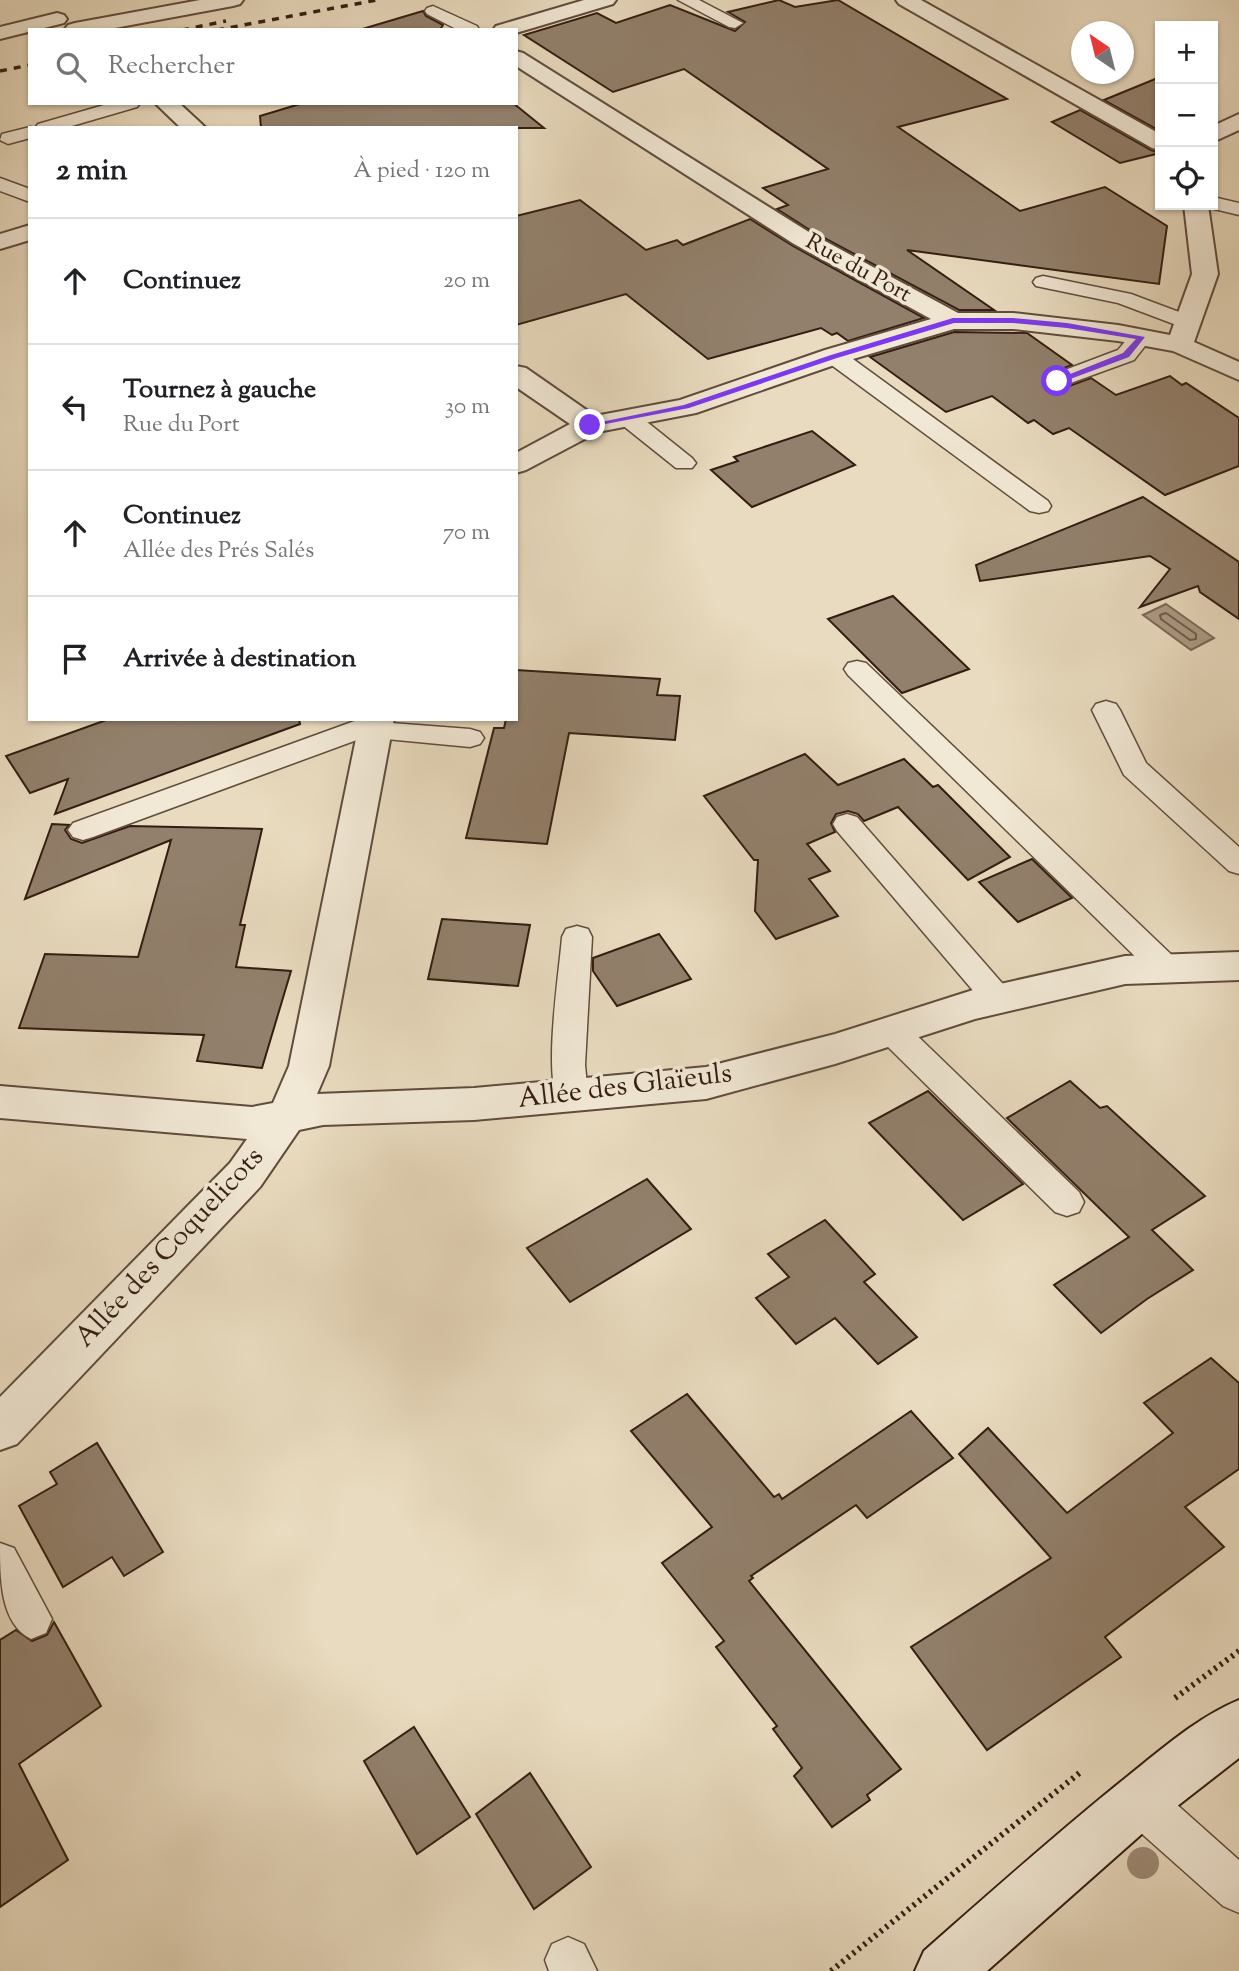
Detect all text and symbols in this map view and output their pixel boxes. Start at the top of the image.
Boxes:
north arrow [1071,21,1134,84]
map controls [1155,21,1218,210]
button: + [1155,21,1218,84]
search box [28,28,518,105]
icon: search [52,48,90,86]
text: Rechercher [108,48,235,85]
button: − [1155,84,1218,147]
button: locate [1155,147,1218,210]
text: 2 min [56,150,128,193]
text: À pied · 120 m [353,155,490,188]
street label: Rue du Port [799,226,917,312]
icon: ahead [56,262,94,300]
text: Continuez [123,263,241,300]
text: 20 m [443,265,490,298]
route start [1041,365,1072,396]
text: Tournez à gauche [123,372,316,409]
icon: left [56,388,94,426]
text: 30 m [445,391,490,424]
text: Rue du Port [123,409,240,442]
route end [574,409,605,440]
text: Continuez [123,498,241,535]
icon: ahead [56,514,94,552]
text: 70 m [443,517,490,550]
text: Allée des Prés Salés [123,535,314,568]
icon: arrive [56,640,94,678]
text: Arrivée à destination [123,641,356,678]
street label: Allée des Glaïeuls [516,1054,734,1120]
street label: Allée des Coquelicots [66,1139,274,1357]

